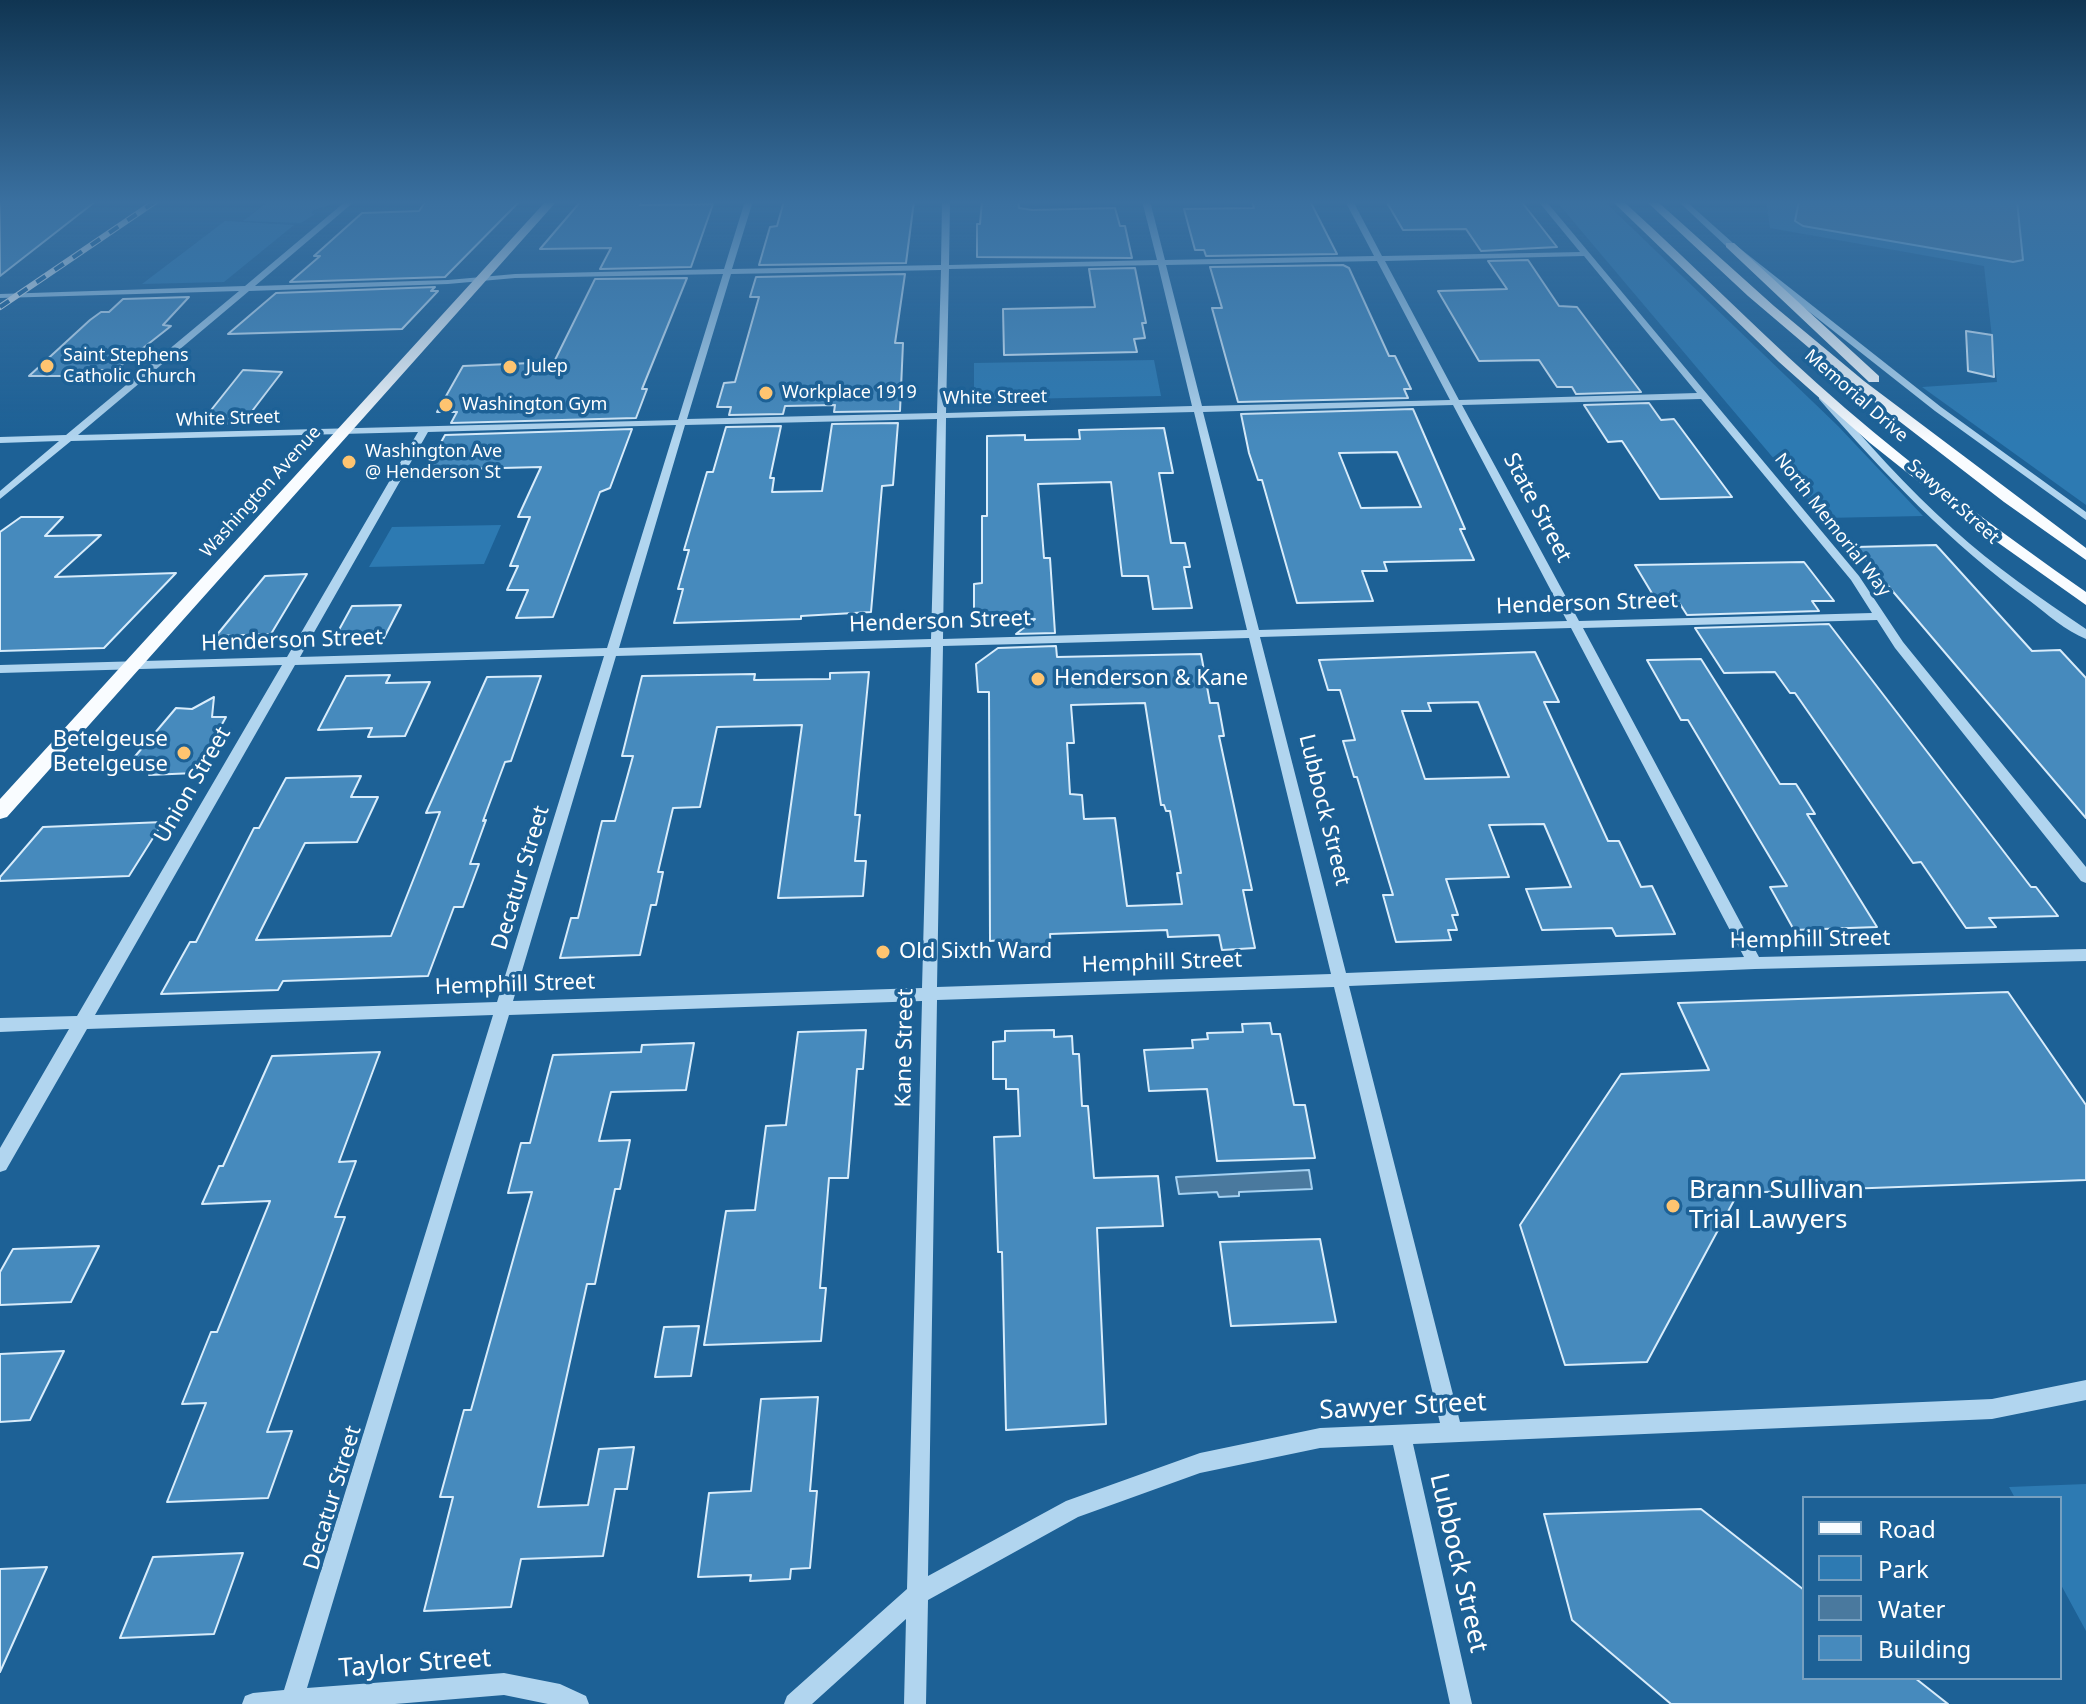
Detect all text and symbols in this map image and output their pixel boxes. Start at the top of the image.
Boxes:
place label: Saint Stephens Catholic Church [63,345,196,388]
street label: Memorial Drive [1800,345,1912,447]
place label: Julep [526,356,568,378]
marker: Saint Stephens Catholic Church [38,357,56,375]
marker: Julep [501,358,519,376]
place label: Workplace 1919 [782,382,917,404]
marker: Workplace 1919 [757,384,775,402]
street label: White Street [943,386,1047,410]
place label: Washington Gym [462,394,607,416]
marker: Washington Gym [437,396,455,414]
street label: White Street [176,406,280,432]
street label: Washington Avenue [196,422,326,562]
place label: Washington Ave @ Henderson St [365,441,502,484]
street label: State Street [1497,449,1577,567]
street label: North Memorial Way [1769,449,1895,601]
marker: Washington Ave @ Henderson St [340,453,358,471]
street label: Sawyer Street [1903,455,2003,549]
street label: Henderson Street [1496,588,1678,620]
street label: Henderson Street [849,606,1031,638]
street label: Henderson Street [201,625,383,657]
place label: Henderson & Kane [1054,666,1248,692]
marker: Henderson & Kane [1029,670,1047,688]
street label: Union Street [149,722,237,848]
place label: Betelgeuse Betelgeuse [53,727,168,778]
street label: Lubbock Street [1292,732,1356,888]
marker: Betelgeuse Betelgeuse [175,744,193,762]
street label: Decatur Street [487,803,555,953]
street label: Hemphill Street [1729,925,1891,955]
place label: Old Sixth Ward [899,939,1052,965]
marker: Old Sixth Ward [874,943,892,961]
street label: Hemphill Street [1081,947,1243,979]
street label: Hemphill Street [434,969,596,1001]
street label: Kane Street [891,988,919,1108]
place label: Brann Sullivan Trial Lawyers [1689,1175,1864,1236]
marker: Brann Sullivan Trial Lawyers [1664,1197,1682,1215]
street label: Sawyer Street [1319,1387,1487,1427]
street label: Decatur Street [299,1423,367,1573]
street label: Lubbock Street [1422,1470,1494,1656]
legend [1802,1496,2062,1680]
text: Road [1878,1512,1936,1545]
text: Park [1878,1552,1929,1585]
text: Water [1878,1592,1945,1625]
text: Building [1878,1632,1971,1665]
street label: Taylor Street [338,1643,492,1685]

